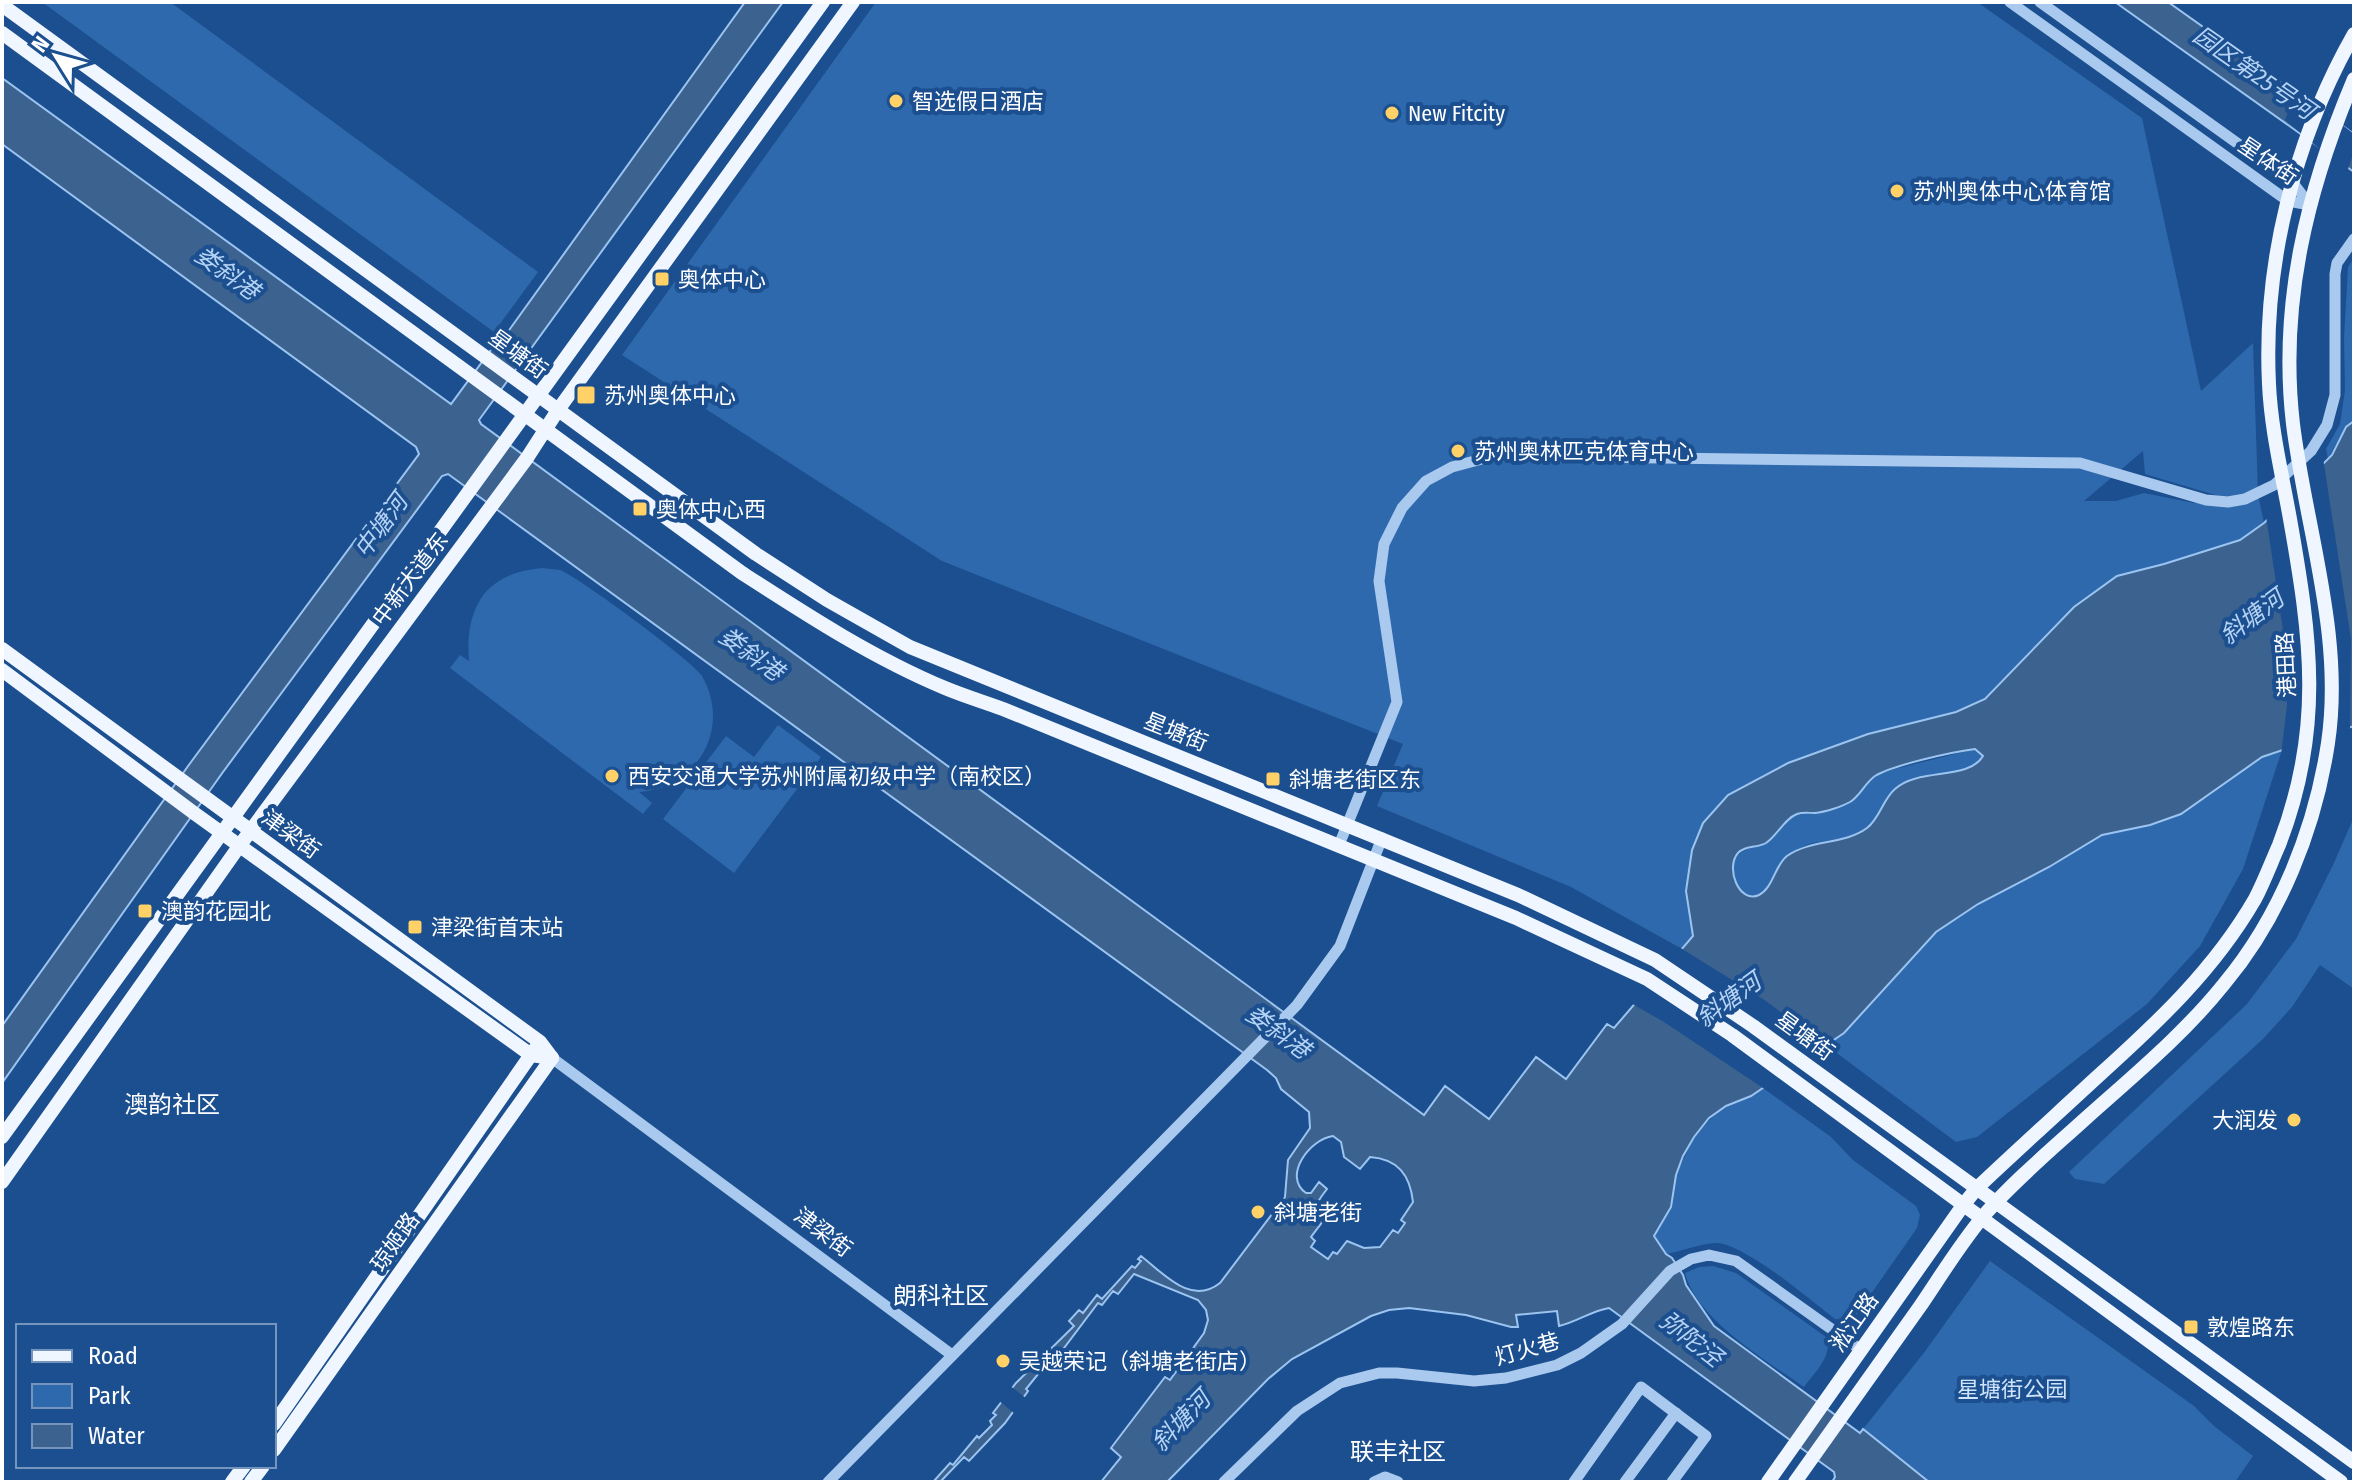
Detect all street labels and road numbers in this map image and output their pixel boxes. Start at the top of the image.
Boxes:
street label: 星体街 [2233,131,2303,191]
street label: 星塘街 [483,324,553,384]
street label: 中新大道东 [366,527,454,631]
street label: 港田路 [2271,631,2301,699]
street label: 星塘街 [1140,707,1212,757]
street label: 津梁街 [256,804,326,864]
street label: 星塘街 [1770,1006,1840,1066]
street label: 津梁街 [789,1201,857,1263]
street label: 琼姬路 [365,1207,425,1277]
street label: 淞江路 [1824,1287,1884,1357]
street label: 灯火巷 [1492,1327,1562,1371]

